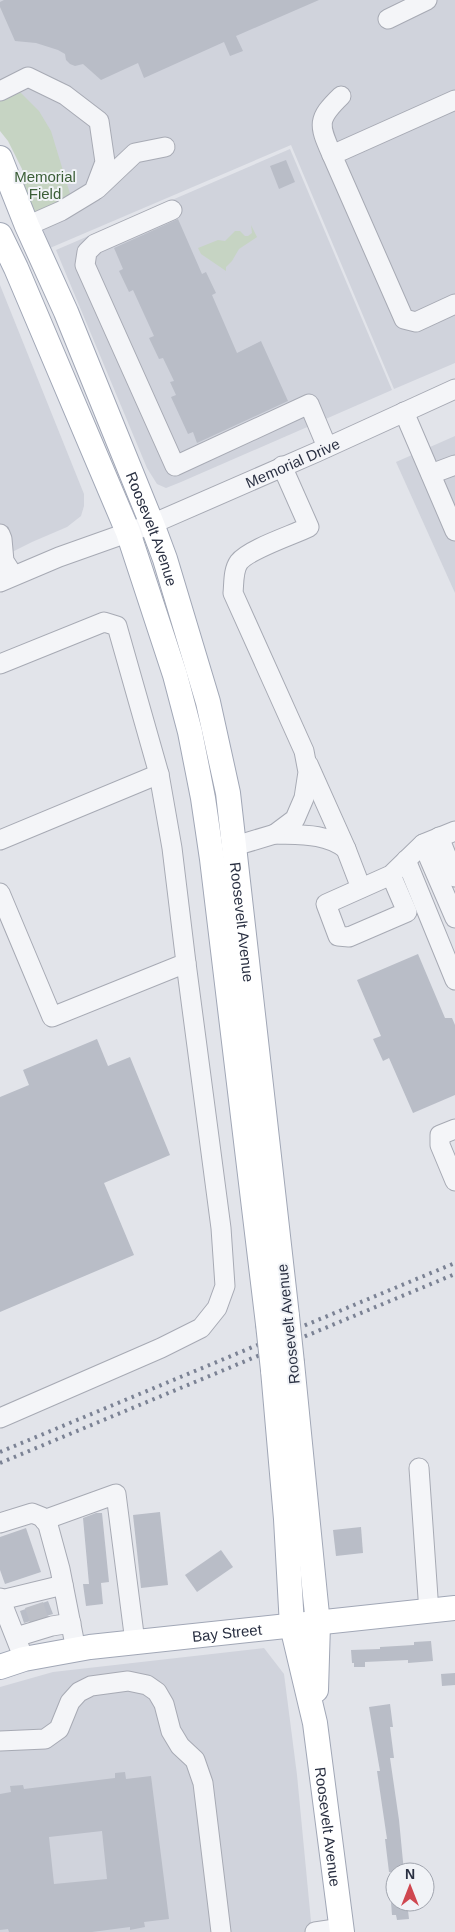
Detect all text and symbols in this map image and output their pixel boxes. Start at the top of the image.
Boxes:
park label: Memorial Field [14,168,76,202]
street label: Memorial Drive [243,434,342,491]
street label: Roosevelt Avenue [123,469,181,588]
street label: Roosevelt Avenue [227,861,258,983]
street label: Roosevelt Avenue [273,1263,303,1385]
street label: Bay Street [191,1620,263,1645]
street label: Roosevelt Avenue [312,1766,345,1888]
north arrow [385,1862,435,1912]
text: N [405,1866,415,1882]

